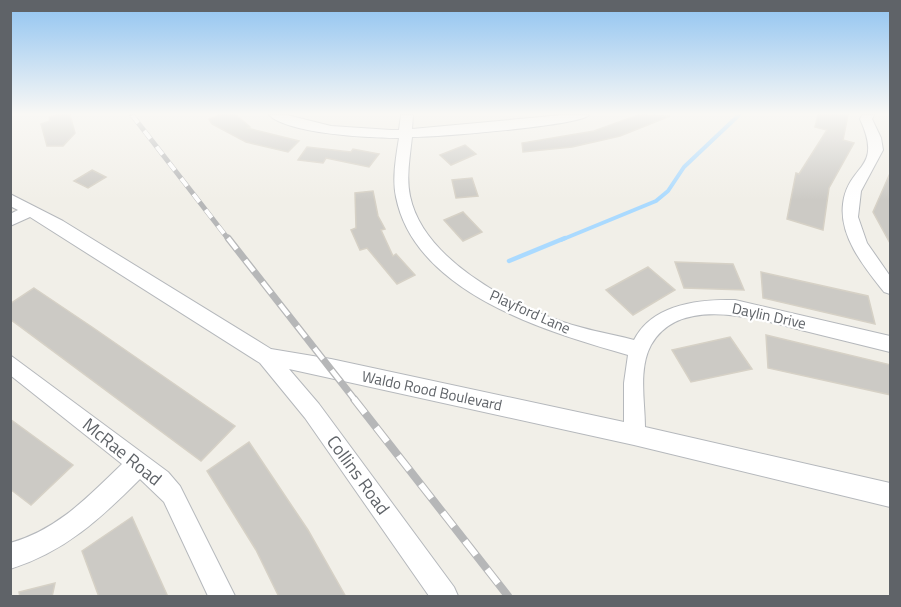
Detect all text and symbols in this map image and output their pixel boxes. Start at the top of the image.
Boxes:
street label: Playford Lane [486,283,574,340]
street label: Daylin Drive [730,296,808,335]
street label: Waldo Rood Boulevard [360,364,504,417]
street label: McRae Road [77,411,168,492]
street label: Collins Road [320,429,396,520]

